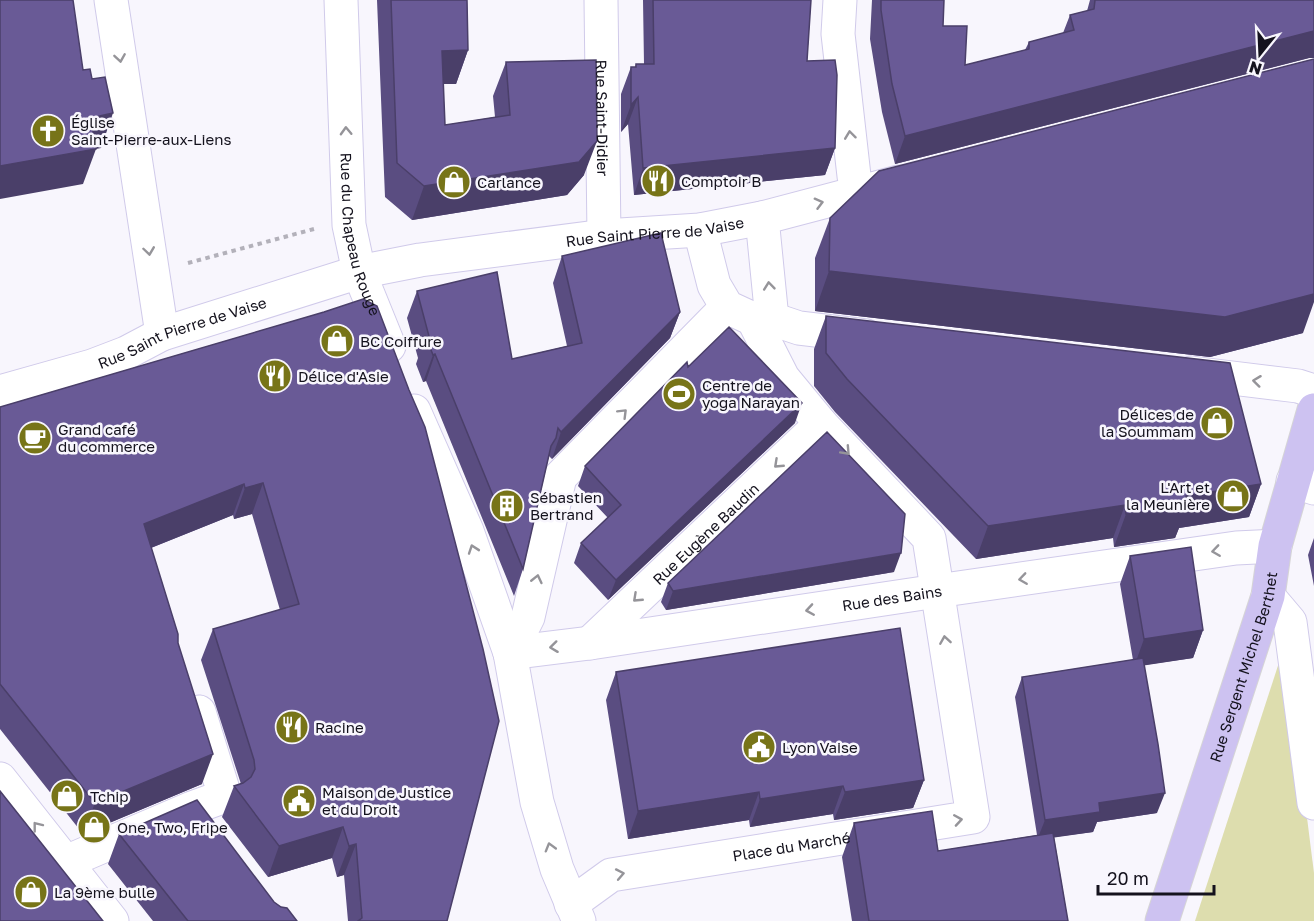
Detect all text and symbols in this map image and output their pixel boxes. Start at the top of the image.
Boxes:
north arrow [1230,24,1290,84]
one-way arrow [113,53,125,62]
text: N [1246,57,1264,80]
street label: Rue Saint-Didier [593,60,612,176]
church icon: Église Saint-Pierre-aux-Liens [30,113,66,149]
place label: Église Saint-Pierre-aux-Liens [71,113,231,148]
one-way arrow [339,127,352,136]
one-way arrow [844,130,856,139]
street label: Rue du Chapeau Rouge [337,152,385,318]
restaurant icon: Comptoir B [640,163,676,199]
shop icon: Carlance [436,164,472,200]
place label: Comptoir B [681,172,761,190]
place label: Carlance [477,173,541,191]
one-way arrow [814,198,824,211]
street label: Rue Saint Pierre de Vaise [565,213,746,250]
one-way arrow [142,246,155,255]
one-way arrow [763,281,776,290]
street label: Rue Saint Pierre de Vaise [95,293,269,372]
shop icon: BC Coiffure [319,323,355,359]
place label: BC Coiffure [360,332,442,350]
restaurant icon: Délice d'Asie [257,358,293,394]
place label: Délice d'Asie [298,367,389,385]
one-way arrow [1252,375,1261,388]
sports icon: Centre de yoga Narayan [661,376,697,412]
place label: Centre de yoga Narayan [702,376,800,411]
place label: Délices de la Soummam [1101,405,1194,440]
shop icon: Délices de la Soummam [1199,405,1235,441]
one-way arrow [616,409,627,420]
cafe icon: Grand café du commerce [17,420,53,456]
place label: Grand café du commerce [58,420,155,455]
one-way arrow [839,444,850,455]
one-way arrow [775,457,785,468]
place label: L'Art et la Meunière [1126,478,1210,513]
shop icon: L'Art et la Meunière [1215,478,1251,514]
street label: Rue Eugène Baudin [649,479,762,588]
building icon: Sébastien Bertrand [489,488,525,524]
place label: Sébastien Bertrand [530,488,602,523]
one-way arrow [467,544,480,555]
one-way arrow [1212,545,1221,557]
street label: Rue Sergent Michel Berthet [1205,570,1280,764]
one-way arrow [1019,572,1028,584]
one-way arrow [530,574,543,584]
street label: Rue des Bains [841,581,943,614]
one-way arrow [633,591,644,602]
one-way arrow [805,603,815,616]
one-way arrow [939,635,951,644]
one-way arrow [550,641,559,653]
restaurant icon: Racine [274,709,310,745]
place label: Racine [315,718,364,736]
public building icon: Lyon Vaise [741,729,777,765]
place label: Lyon Vaise [782,738,858,756]
shop icon: Tchip [49,778,85,814]
public building icon: Maison de Justice et du Droit [281,783,317,819]
place label: Maison de Justice et du Droit [322,783,452,818]
place label: Tchip [90,787,129,805]
shop icon: One, Two, Fripe [76,809,112,845]
one-way arrow [953,814,963,827]
place label: One, Two, Fripe [117,818,228,836]
one-way arrow [33,821,44,832]
street label: Place du Marché [731,828,852,864]
one-way arrow [545,842,557,853]
scale bar [1098,858,1214,896]
text: 20 m [1107,867,1149,889]
one-way arrow [615,868,625,881]
shop icon: La 9ème bulle [13,874,49,910]
place label: La 9ème bulle [54,883,155,901]

